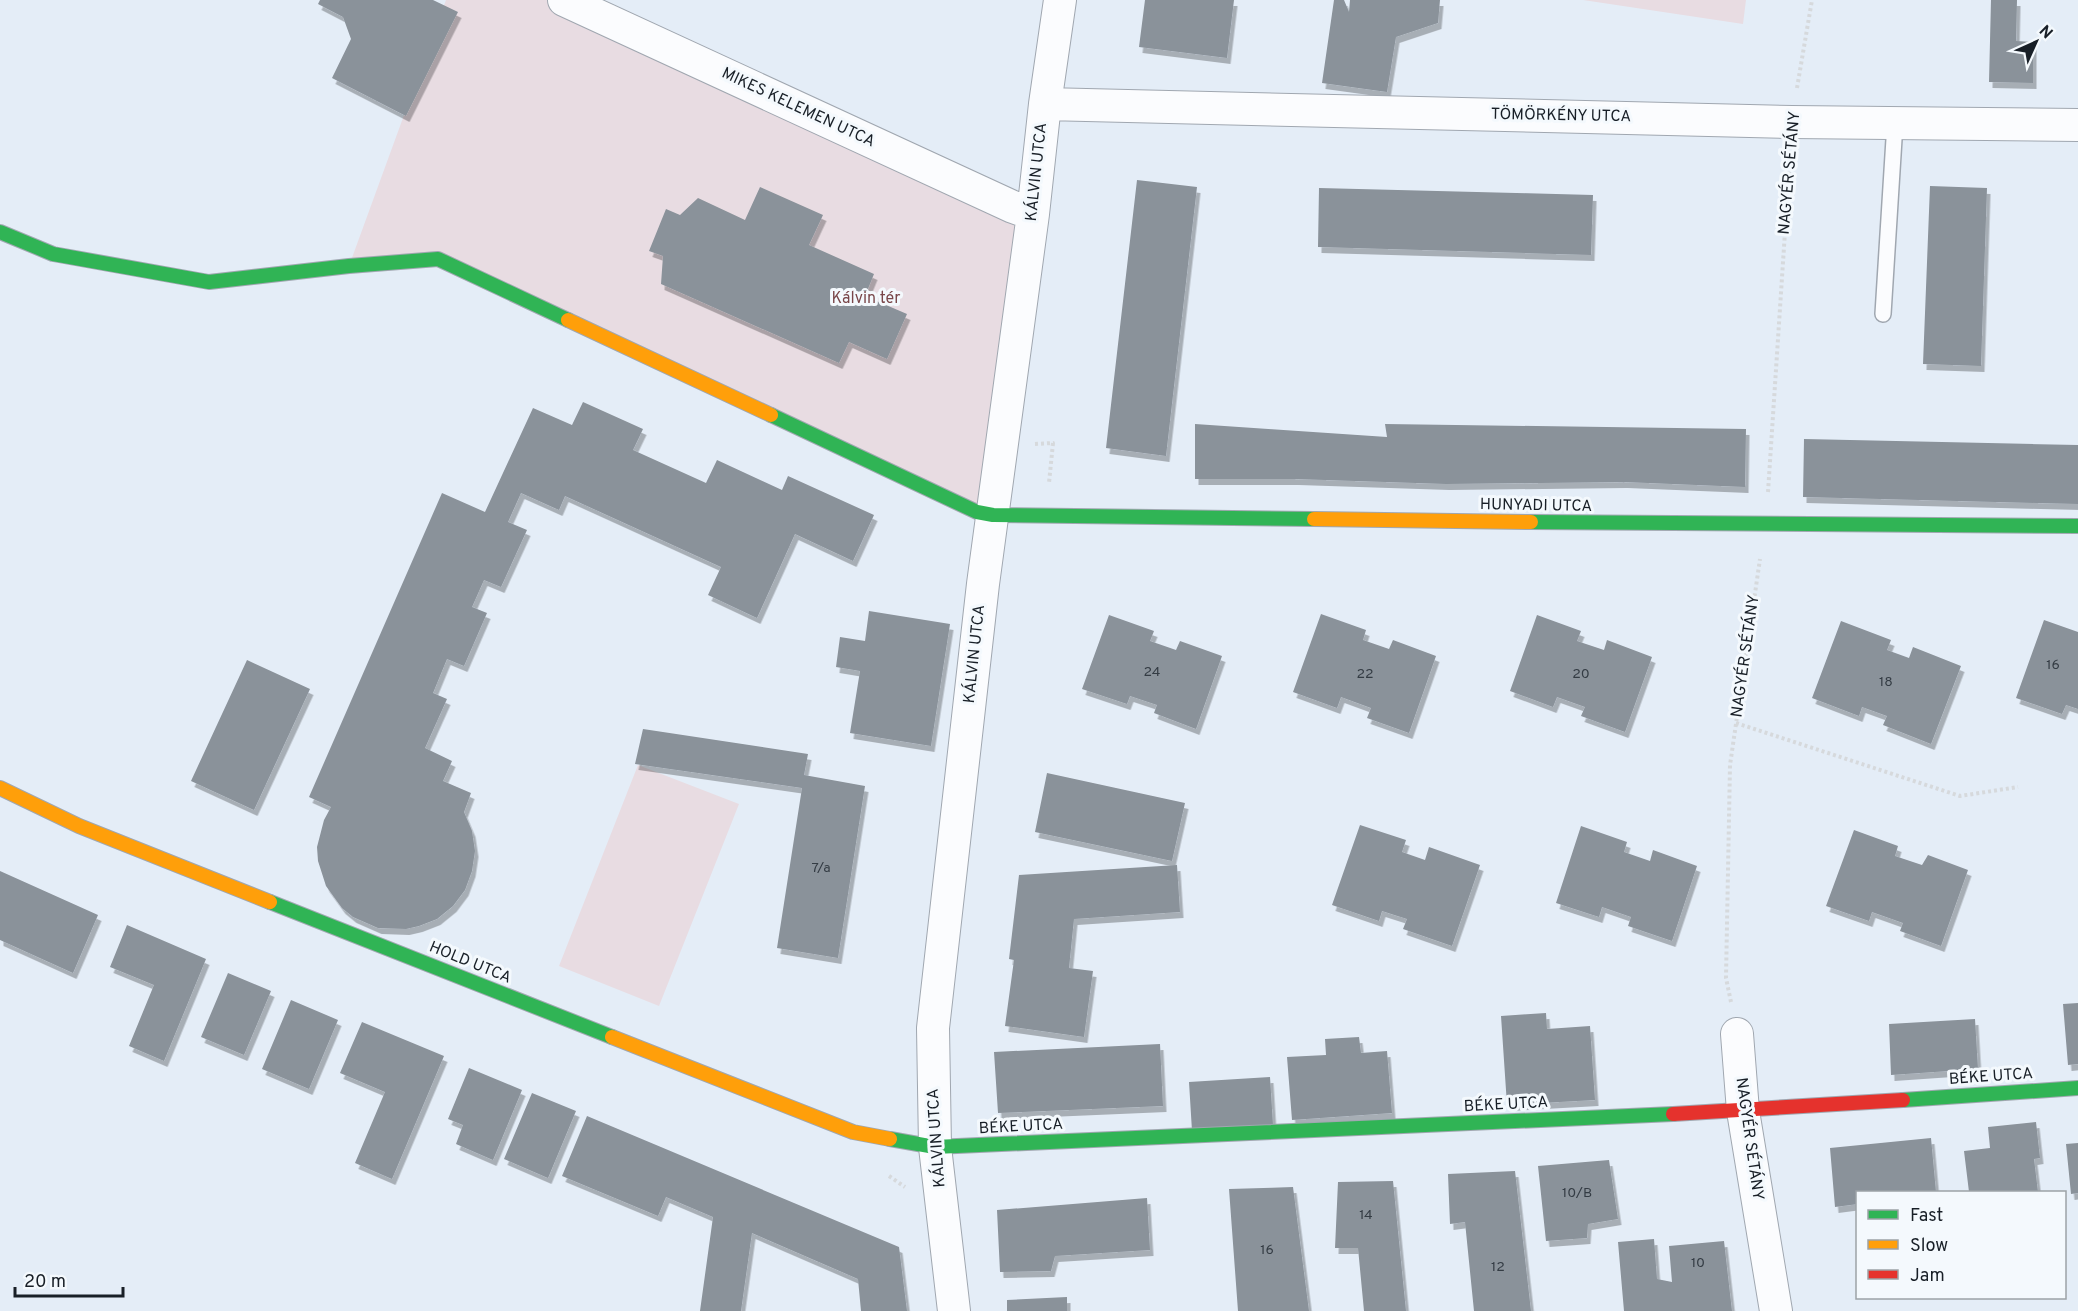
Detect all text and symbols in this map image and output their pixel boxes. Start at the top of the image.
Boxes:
north arrow [2006,12,2066,72]
text: N [2034,22,2056,44]
street label: MIKES KELEMEN UTCA [718,64,878,152]
street label: TÖMÖRKÉNY UTCA [1491,103,1632,127]
street label: NAGYÉR SÉTÁNY [1773,110,1805,236]
street label: KÁLVIN UTCA [1020,121,1052,222]
park label: Kálvin tér [832,289,900,309]
street label: HUNYADI UTCA [1480,495,1592,517]
street label: NAGYÉR SÉTÁNY [1725,593,1765,719]
street label: KÁLVIN UTCA [958,603,990,704]
house number: 16 [2046,657,2060,674]
house number: 24 [1143,664,1161,681]
house number: 22 [1356,666,1374,683]
house number: 20 [1572,666,1590,683]
house number: 18 [1879,674,1893,691]
house number: 7/a [811,860,831,877]
street label: HOLD UTCA [426,937,514,989]
street label: BÉKE UTCA [1948,1062,2034,1090]
street label: NAGYÉR SÉTÁNY [1730,1076,1770,1202]
street label: KÁLVIN UTCA [922,1088,950,1188]
street label: BÉKE UTCA [1463,1091,1549,1117]
street label: BÉKE UTCA [978,1113,1064,1139]
house number: 10/B [1562,1185,1592,1202]
legend [1856,1191,2066,1299]
text: Fast [1910,1205,1943,1228]
house number: 14 [1359,1207,1373,1224]
text: Slow [1910,1235,1948,1258]
house number: 16 [1260,1242,1274,1259]
house number: 10 [1691,1255,1705,1272]
house number: 12 [1491,1259,1505,1276]
scale bar [15,1260,123,1298]
text: Jam [1910,1265,1945,1288]
text: 20 m [24,1271,66,1294]

